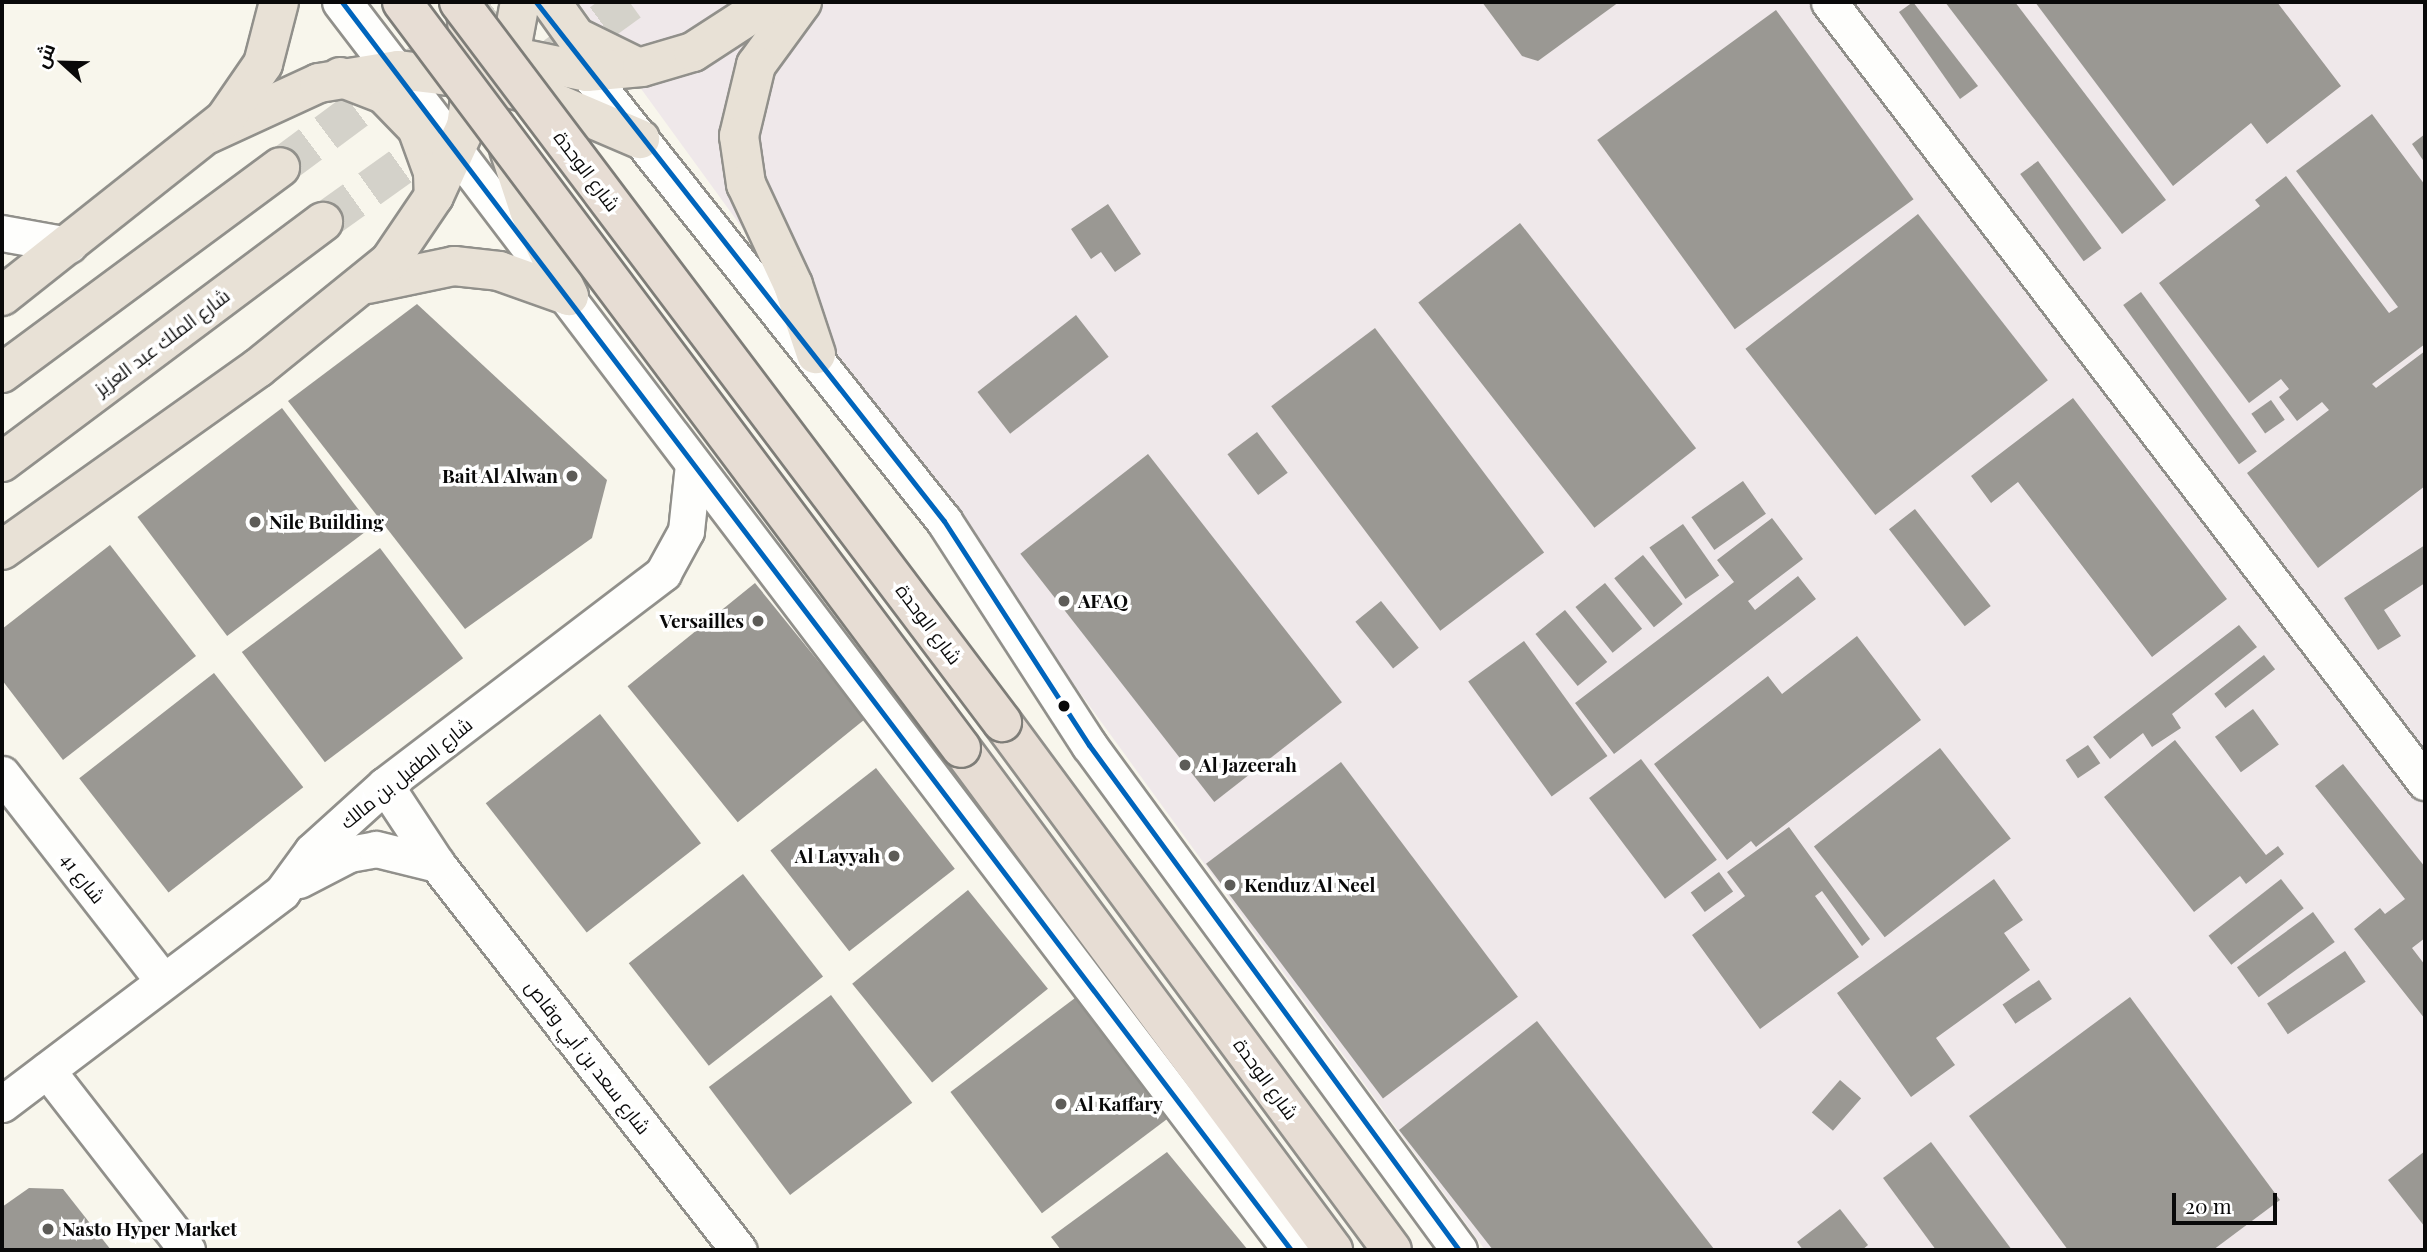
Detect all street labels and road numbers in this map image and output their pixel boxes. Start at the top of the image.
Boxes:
street label: شارع الوحدة [549,126,625,216]
street label: شارع الملك عبد العزيز [90,284,234,400]
street label: شارع الوحدة [891,579,967,669]
street label: شارع الطفيل بن مالك [335,713,477,833]
street label: شارع 41 [56,848,110,908]
street label: شارع سعد بن أبي وقاص [521,975,655,1139]
street label: شارع الوحدة [1229,1034,1303,1124]

